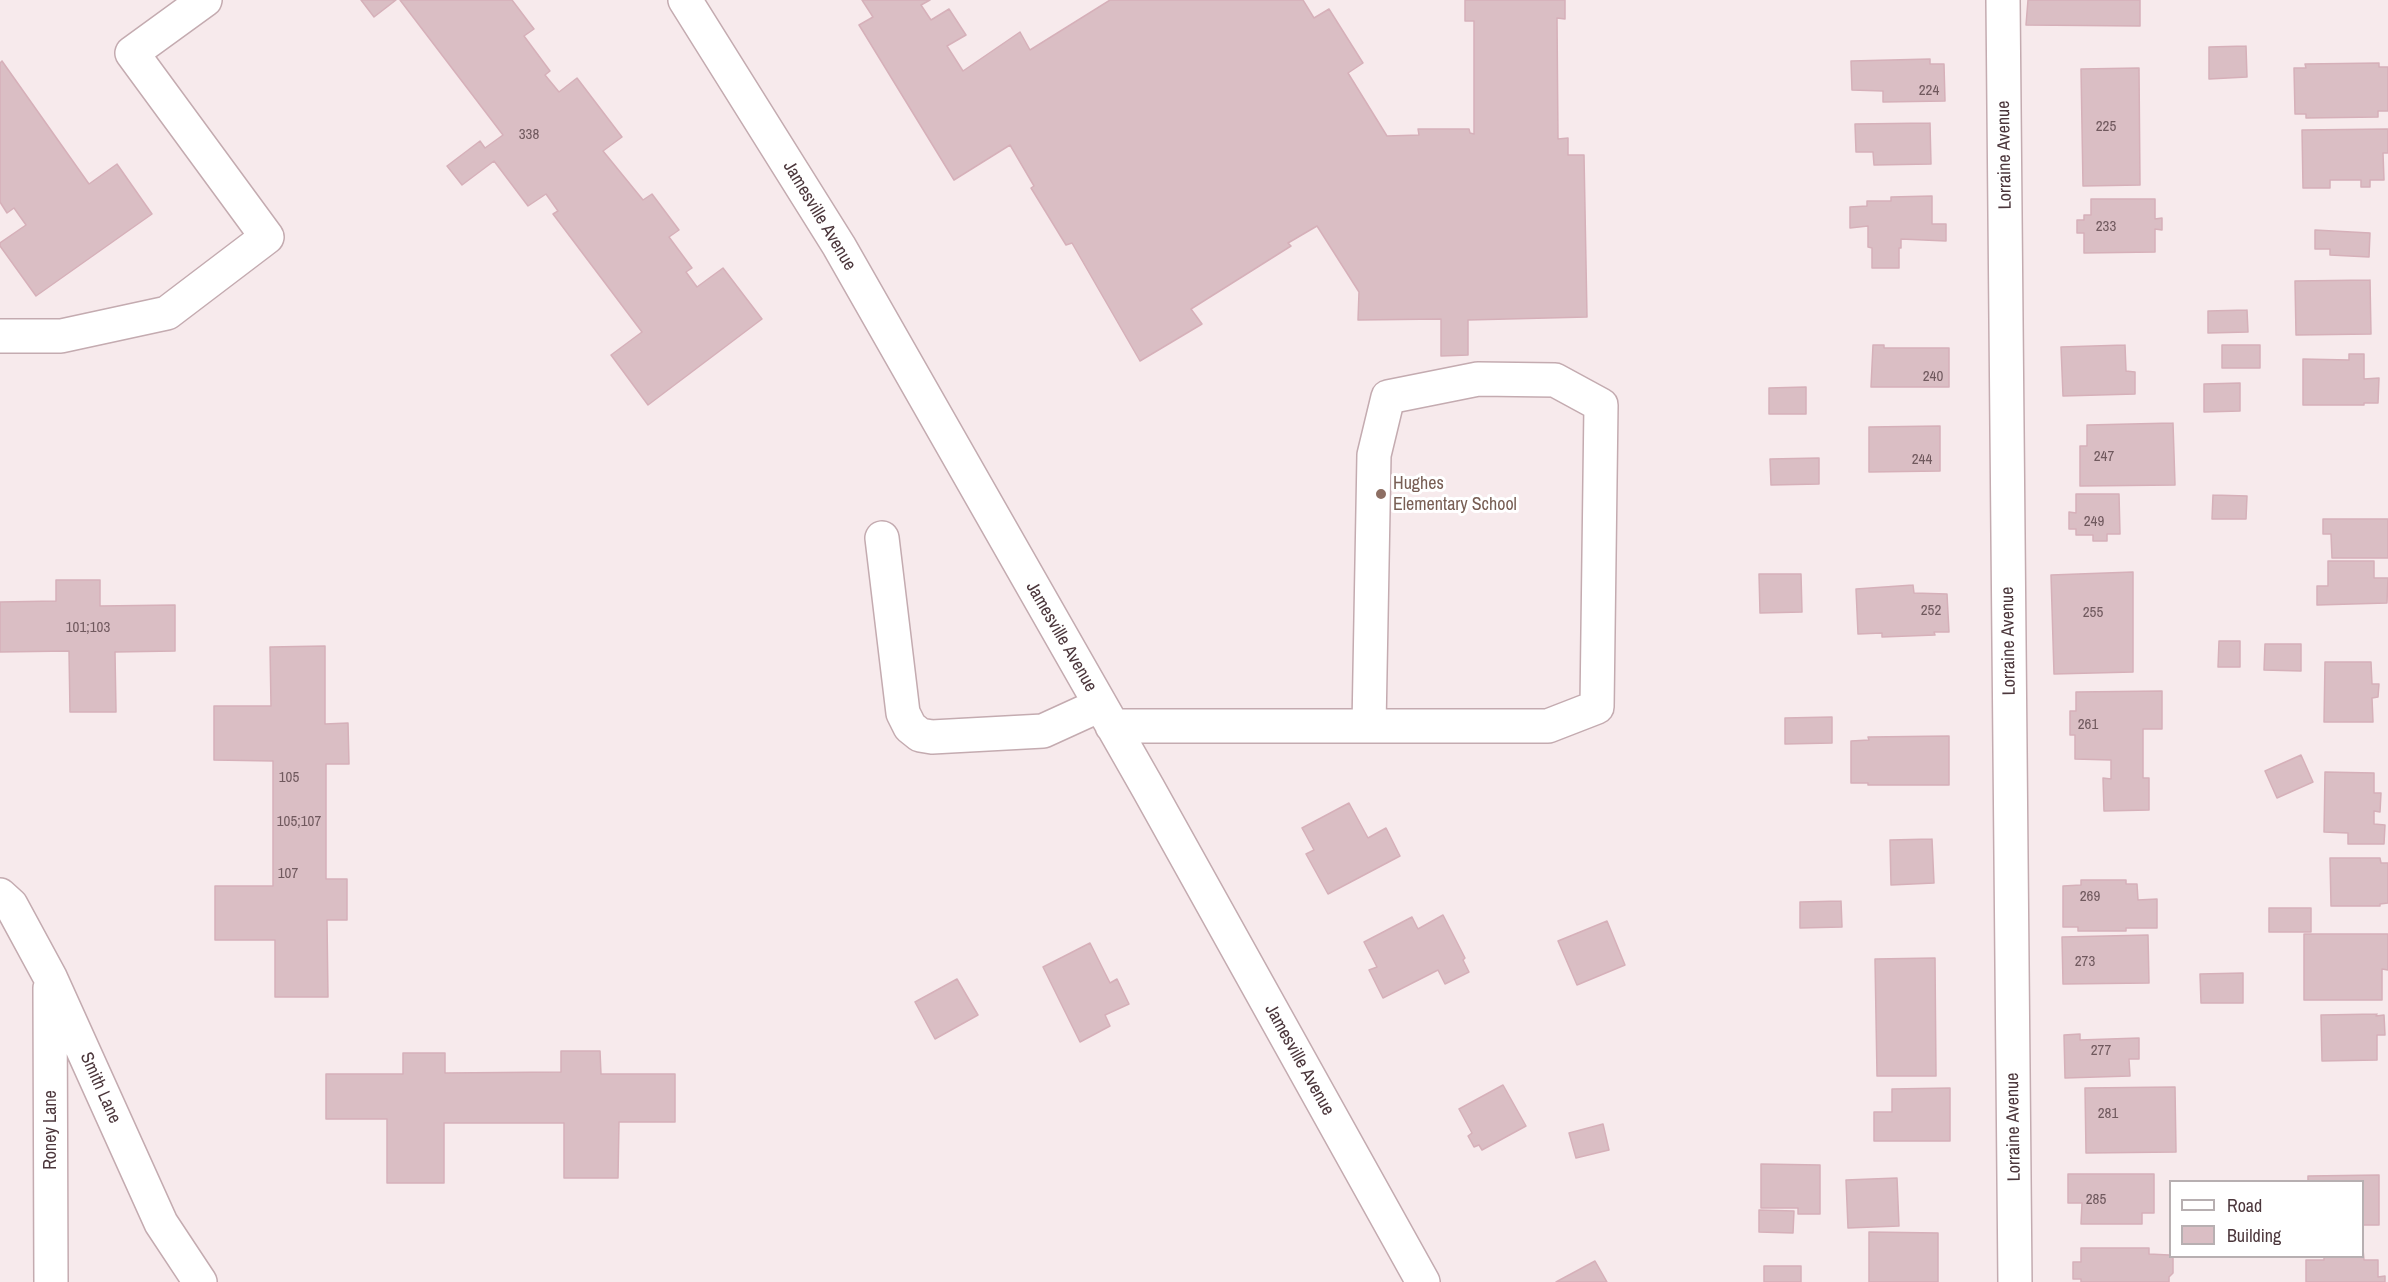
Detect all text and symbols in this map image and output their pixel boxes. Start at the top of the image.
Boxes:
house number: 224 [1919,82,1939,100]
street label: Lorraine Avenue [1993,100,2017,210]
house number: 225 [2096,118,2116,136]
house number: 338 [519,126,539,144]
street label: Jamesville Avenue [778,157,860,275]
house number: 233 [2096,218,2116,236]
house number: 240 [1923,368,1943,386]
house number: 247 [2094,448,2114,466]
house number: 244 [1912,451,1932,469]
place label: Hughes Elementary School [1393,473,1517,516]
marker: Hughes Elementary School [1374,487,1388,501]
house number: 249 [2084,513,2104,531]
street label: Jamesville Avenue [1021,578,1101,696]
street label: Lorraine Avenue [1997,586,2021,696]
house number: 252 [1921,602,1941,620]
house number: 255 [2083,604,2103,622]
house number: 101;103 [66,619,110,637]
house number: 261 [2078,716,2098,734]
house number: 105 [279,769,299,787]
house number: 105;107 [277,813,321,831]
house number: 107 [278,865,298,883]
house number: 269 [2080,888,2100,906]
house number: 273 [2075,953,2095,971]
street label: Jamesville Avenue [1260,1001,1338,1119]
house number: 277 [2091,1042,2111,1060]
street label: Smith Lane [75,1049,125,1127]
street label: Lorraine Avenue [2002,1072,2026,1182]
street label: Roney Lane [40,1090,62,1170]
house number: 281 [2098,1105,2118,1123]
legend [2169,1180,2364,1258]
house number: 285 [2086,1191,2106,1209]
text: Road [2227,1193,2262,1218]
text: Building [2227,1223,2281,1248]

